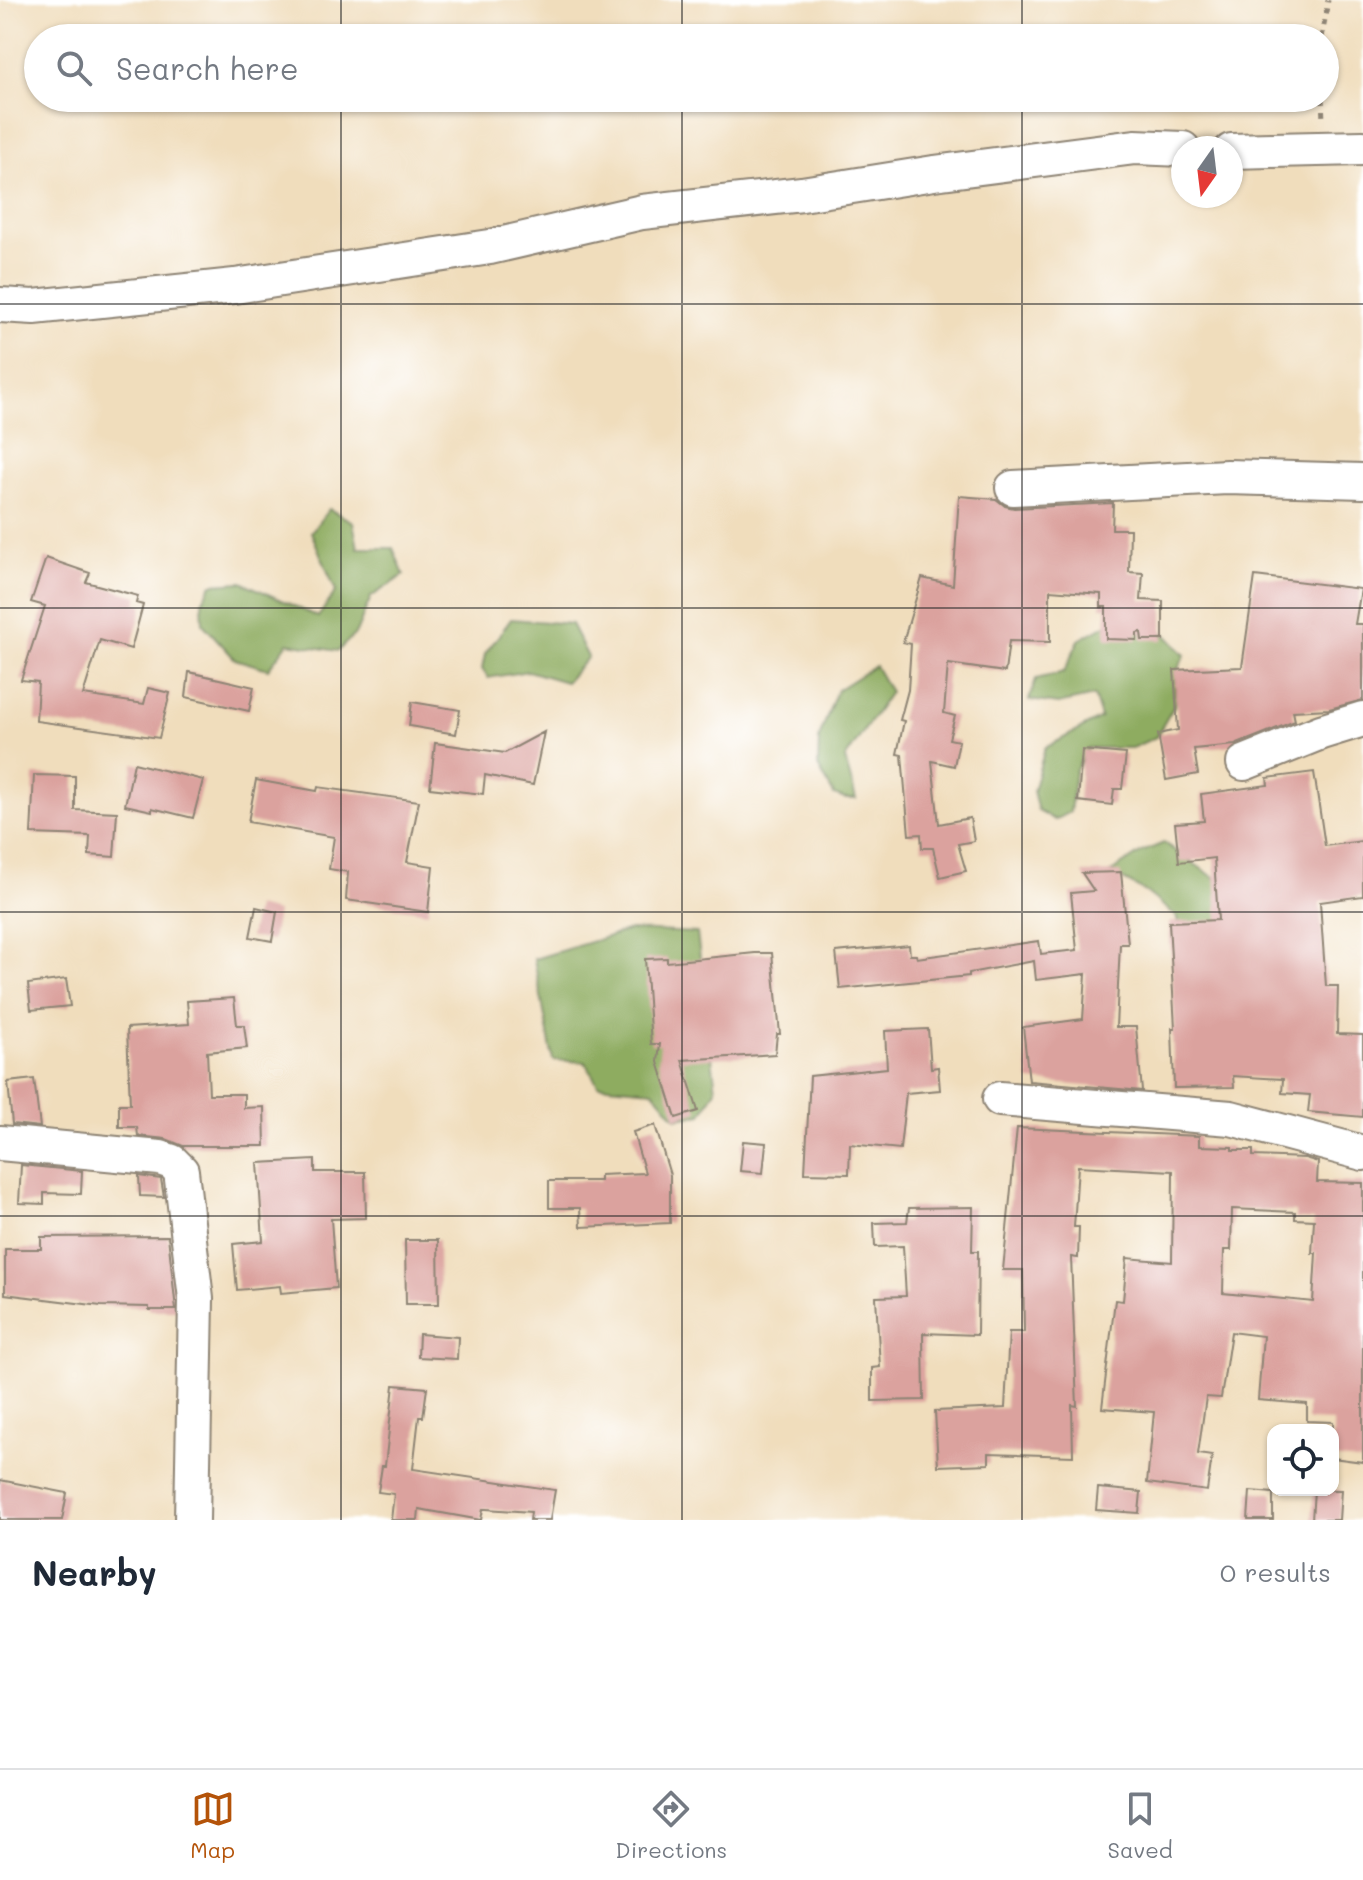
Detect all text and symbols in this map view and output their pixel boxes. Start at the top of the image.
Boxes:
search box [24,24,1339,112]
icon: search [52,46,96,90]
text: Search here [116,48,299,88]
north arrow [1171,136,1243,208]
map controls [1267,1424,1339,1496]
button: locate [1267,1424,1339,1496]
text: Nearby [32,1550,157,1595]
text: 0 results [1220,1555,1331,1589]
tab: Map [190,1787,235,1864]
tab: Directions [615,1787,727,1864]
tab: Saved [1108,1787,1173,1864]

